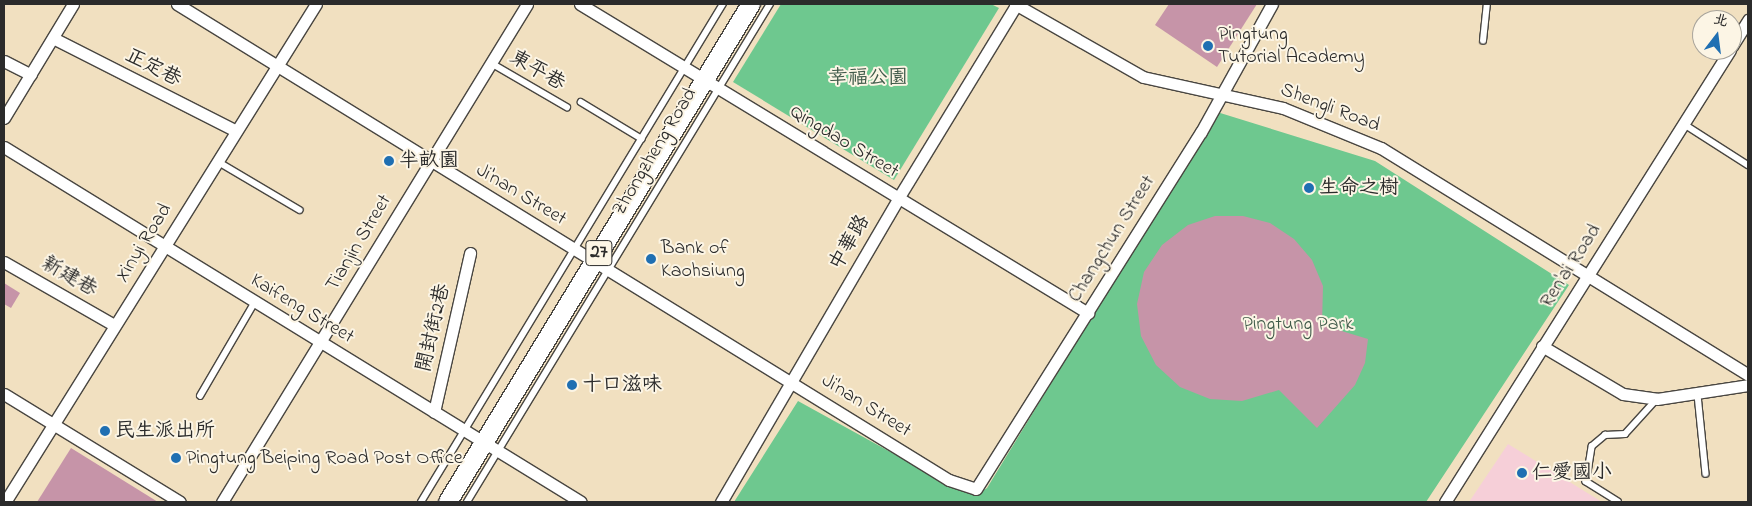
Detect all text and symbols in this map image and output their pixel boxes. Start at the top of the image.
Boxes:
text: 北 [1711,9,1730,33]
north arrow [1692,10,1742,60]
place label: Pingtung Tutorial Academy [1218,22,1365,69]
marker: Pingtung Tutorial Academy [1202,40,1214,52]
street label: 正定巷 [121,44,185,92]
street label: 東平巷 [505,46,569,96]
park label: 幸福公園 [828,66,908,90]
street label: Shengli Road [1277,78,1383,138]
street label: Zhongzheng Road [608,84,702,220]
street label: Qingdao Street [785,100,903,184]
place label: 半畝園 [399,149,459,173]
marker: 半畝園 [383,155,395,167]
street label: Ji'nan Street [471,159,571,231]
street label: Changchun Street [1063,171,1161,307]
place label: 生命之樹 [1319,176,1399,200]
marker: 生命之樹 [1303,182,1315,194]
street label: Tianjin Street [321,190,397,296]
street label: Xinyi Road [110,199,178,287]
street label: 中華路 [825,211,875,275]
street label: Ren'ai Road [1535,220,1607,312]
place label: Bank of Kaohsiung [661,236,745,283]
road number: 27 [585,237,613,270]
street label: 新建巷 [37,252,101,302]
marker: Bank of Kaohsiung [645,253,657,265]
street label: Kaifeng Street [246,269,358,349]
street label: 開封街2巷 [412,281,456,375]
park label: Pingtung Park [1243,312,1353,336]
street label: Ji'nan Street [817,369,915,443]
place label: 十口滋味 [582,373,662,397]
marker: 十口滋味 [566,379,578,391]
place label: 民生派出所 [115,419,215,443]
marker: 民生派出所 [99,425,111,437]
place label: Pingtung Beiping Road Post Office [186,446,463,470]
marker: Pingtung Beiping Road Post Office [170,452,182,464]
place label: 仁愛國小 [1532,461,1612,485]
marker: 仁愛國小 [1516,467,1528,479]

